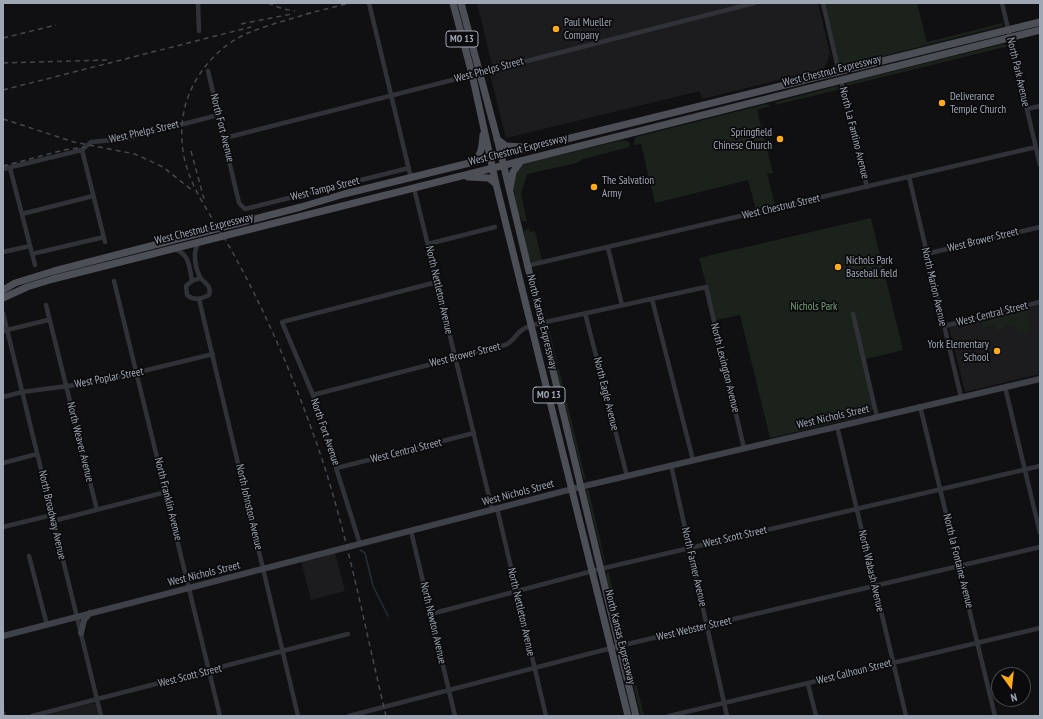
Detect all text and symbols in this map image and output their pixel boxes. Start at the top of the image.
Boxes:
place label: Paul Mueller Company [564,16,612,42]
marker: Paul Mueller Company [551,24,561,34]
road number: MO 13 [446,31,478,47]
street label: North Park Avenue [1004,36,1032,108]
street label: West Chestnut Expressway [782,52,882,90]
street label: West Phelps Street [453,54,525,86]
street label: North La Fantino Avenue [836,86,872,180]
place label: Deliverance Temple Church [950,90,1006,116]
street label: North Fort Avenue [207,92,237,164]
marker: Deliverance Temple Church [937,98,947,108]
street label: West Phelps Street [108,118,180,146]
place label: Springfield Chinese Church [713,126,772,152]
street label: West Chestnut Expressway [468,131,568,169]
marker: Springfield Chinese Church [775,134,785,144]
street label: West Tampa Street [289,174,361,204]
place label: The Salvation Army [602,174,654,200]
marker: The Salvation Army [589,182,599,192]
street label: West Chestnut Street [741,192,821,222]
street label: West Chestnut Expressway [154,210,254,248]
street label: West Brower Street [946,225,1020,255]
street label: North Nettleton Avenue [422,244,456,336]
street label: North Marion Avenue [918,246,950,328]
place label: Nichols Park Baseball field [846,254,897,280]
marker: Nichols Park Baseball field [833,262,843,272]
street label: North Kansas Expressway [524,273,560,371]
street label: West Central Street [955,299,1029,329]
park label: Nichols Park [791,300,837,314]
street label: North Lexington Avenue [707,322,743,414]
place label: York Elementary School [927,338,989,364]
street label: West Brower Street [428,340,502,370]
marker: York Elementary School [992,346,1002,356]
street label: North Eagle Avenue [590,356,622,432]
street label: West Poplar Street [73,365,145,391]
road number: MO 13 [533,387,565,403]
street label: North Fort Avenue [307,397,343,467]
street label: North Weaver Avenue [64,401,96,483]
street label: West Nichols Street [796,402,870,432]
street label: West Central Street [369,436,443,466]
street label: North Franklin Avenue [151,456,185,542]
street label: North Johnston Avenue [233,463,265,551]
street label: North Broadway Avenue [35,469,69,561]
street label: West Nichols Street [481,477,555,509]
street label: North la Fontaine Avenue [940,512,976,610]
street label: West Scott Street [702,523,768,551]
street label: North Farmer Avenue [678,526,710,608]
street label: North Wabash Avenue [855,529,887,613]
street label: West Nichols Street [167,559,241,589]
street label: North Nettleton Avenue [504,566,538,658]
street label: North Newton Avenue [417,581,449,665]
street label: North Kansas Expressway [602,588,638,686]
street label: West Webster Street [655,614,733,644]
street label: West Calhoun Street [815,656,893,688]
street label: West Scott Street [157,662,223,690]
north arrow [991,667,1031,707]
text: N [1009,690,1019,705]

